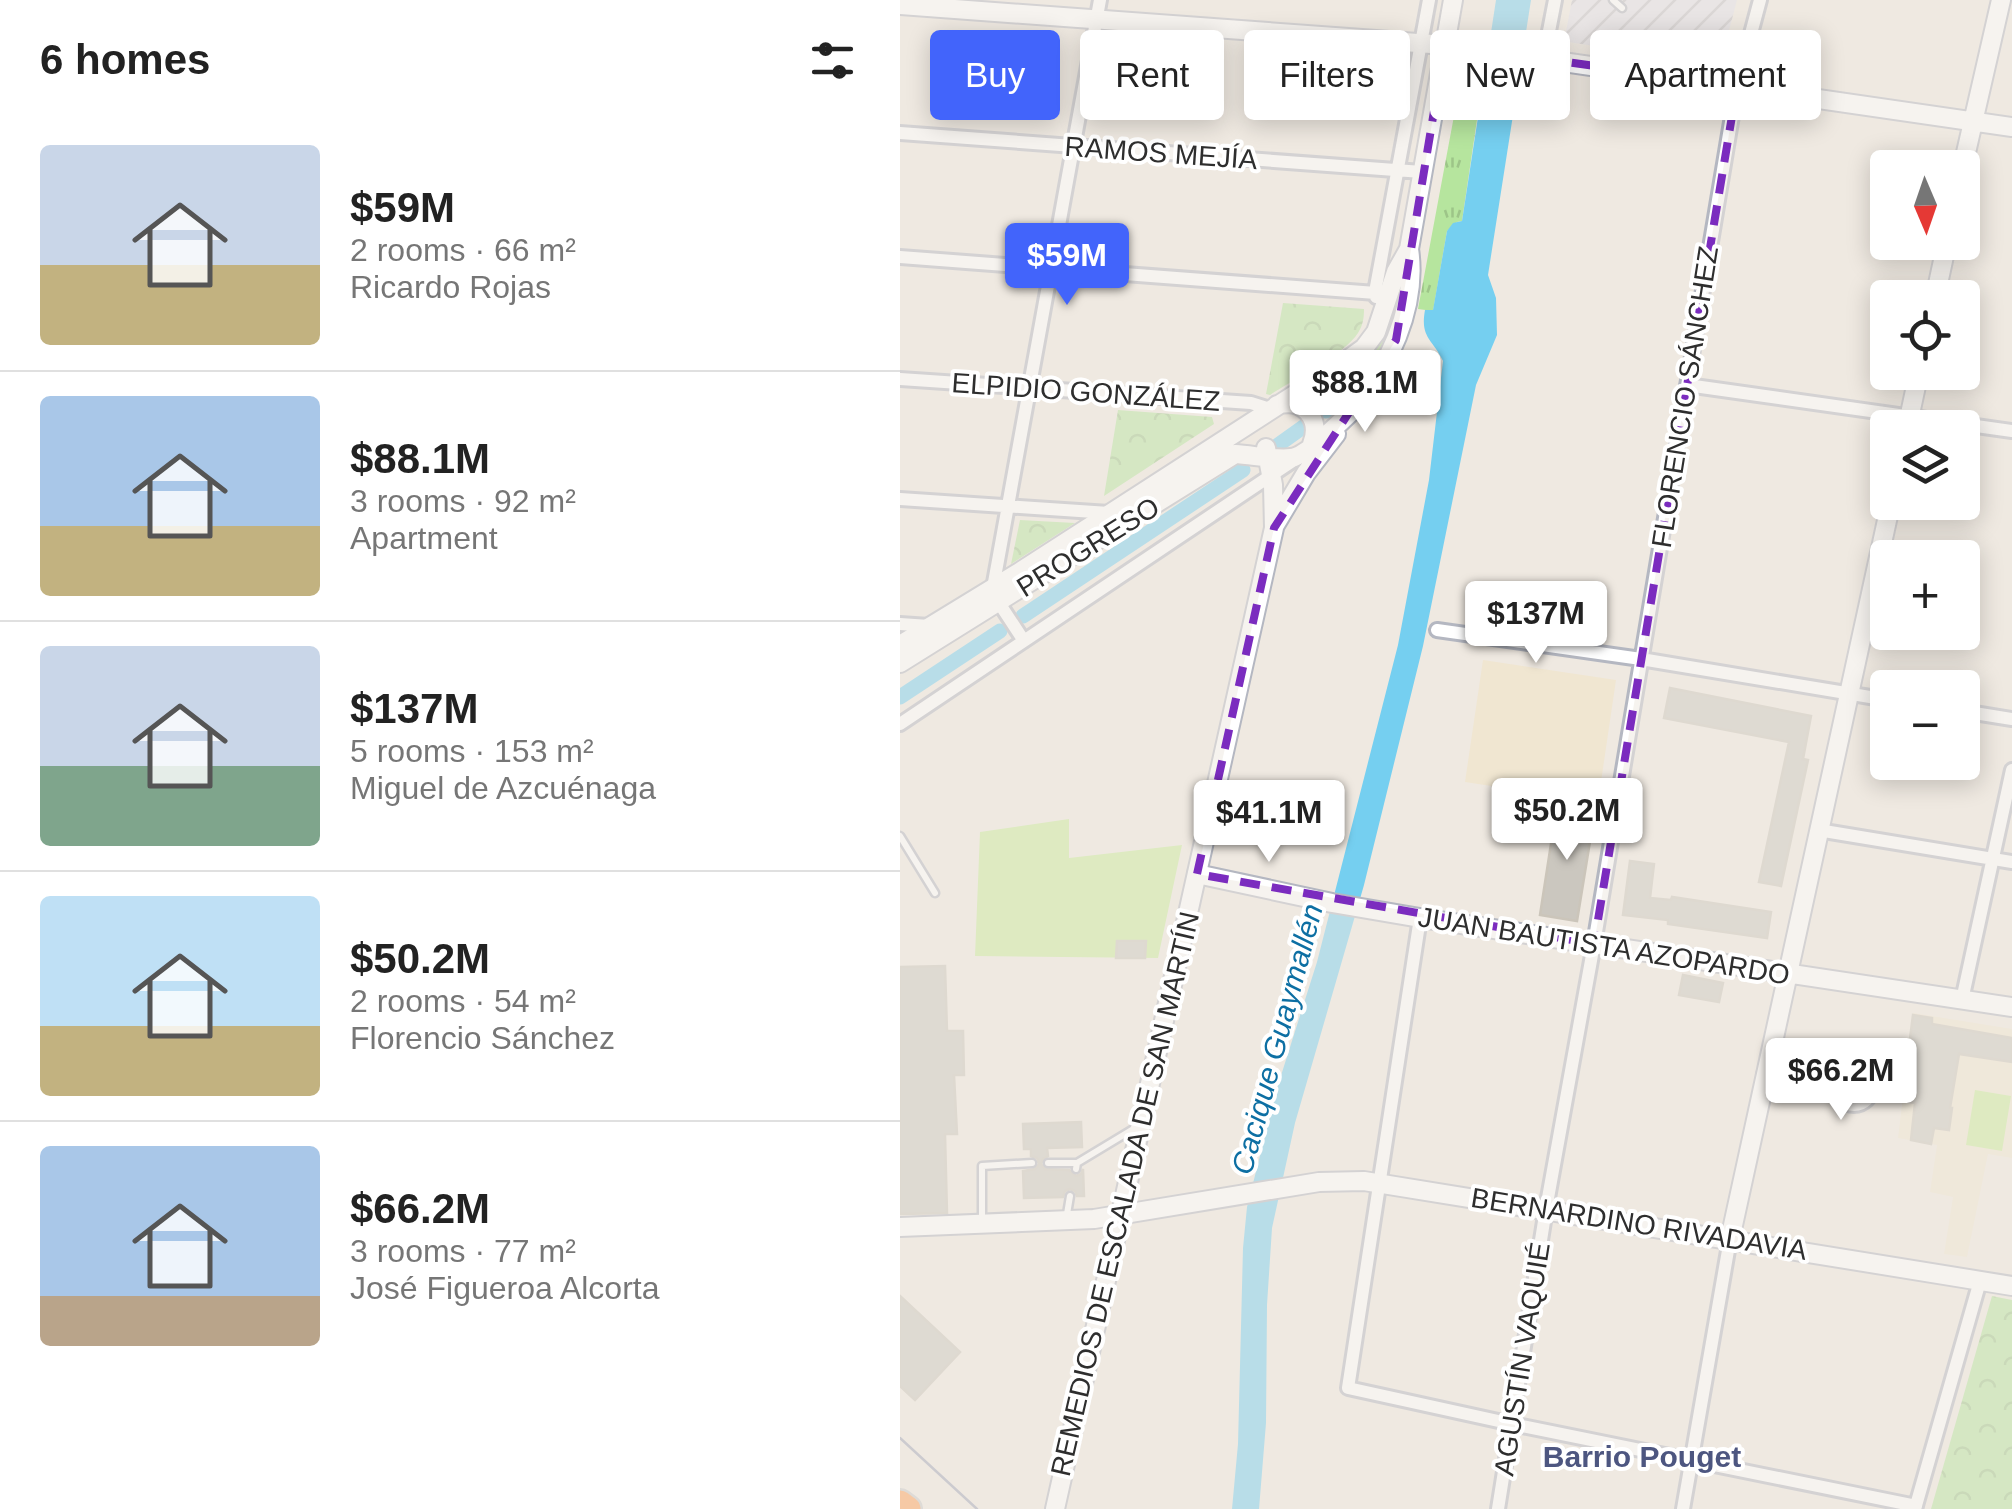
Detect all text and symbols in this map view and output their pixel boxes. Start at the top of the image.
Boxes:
chip: Buy [930,30,1060,120]
chip: Rent [1080,30,1224,120]
chip: Filters [1244,30,1410,120]
chip: New [1430,30,1570,120]
chip: Apartment [1590,30,1821,120]
icon: filters [805,33,860,88]
text: 6 homes [40,36,210,83]
street label: RAMOS MEJÍA [1064,131,1259,175]
north arrow [1870,150,1980,260]
map controls [1870,150,1980,780]
text: $59M [350,184,455,231]
icon: home [120,185,240,305]
pin: $59M [1008,223,1126,308]
text: 2 rooms · 66 m² [350,232,576,268]
text: $59M [1027,237,1107,273]
street label: FLORENCIO SÁNCHEZ [1646,244,1724,550]
text: Ricardo Rojas [350,269,551,305]
button: locate [1870,280,1980,390]
pin: $88.1M [1284,350,1446,435]
text: $88.1M [1312,364,1418,400]
street label: ELPIDIO GONZÁLEZ [951,367,1221,417]
button: layers [1870,410,1980,520]
text: $88.1M [350,435,490,482]
icon: home [120,436,240,556]
text: 3 rooms · 92 m² [350,483,576,519]
street label: PROGRESO [1011,491,1165,603]
text: Apartment [350,520,498,556]
button: + [1870,540,1980,650]
pin: $137M [1466,581,1606,666]
text: $137M [1487,595,1585,631]
button: − [1870,670,1980,780]
text: $137M [350,685,478,732]
icon: home [120,686,240,806]
text: 5 rooms · 153 m² [350,733,594,769]
text: Miguel de Azcuénaga [350,770,656,806]
pin: $50.2M [1486,778,1648,863]
pin: $41.1M [1188,780,1350,865]
text: $50.2M [1514,792,1620,828]
text: $41.1M [1216,794,1322,830]
water label: Cacique Guaymallén [1225,900,1329,1178]
street label: JUAN BAUTISTA AZOPARDO [1416,901,1792,991]
street label: REMEDIOS DE ESCALADA DE SAN MARTÍN [1045,909,1205,1479]
text: $50.2M [350,935,490,982]
icon: home [120,936,240,1056]
text: 2 rooms · 54 m² [350,983,576,1019]
text: Florencio Sánchez [350,1020,615,1056]
pin: $66.2M [1760,1038,1922,1123]
text: $66.2M [1788,1052,1894,1088]
street label: BERNARDINO RIVADAVIA [1469,1182,1809,1266]
text: $66.2M [350,1185,490,1232]
icon: home [120,1186,240,1306]
text: 3 rooms · 77 m² [350,1233,576,1269]
street label: AGUSTÍN VAQUIÉ [1488,1240,1556,1478]
text: José Figueroa Alcorta [350,1270,660,1306]
district label: Barrio Pouget [1543,1440,1741,1473]

